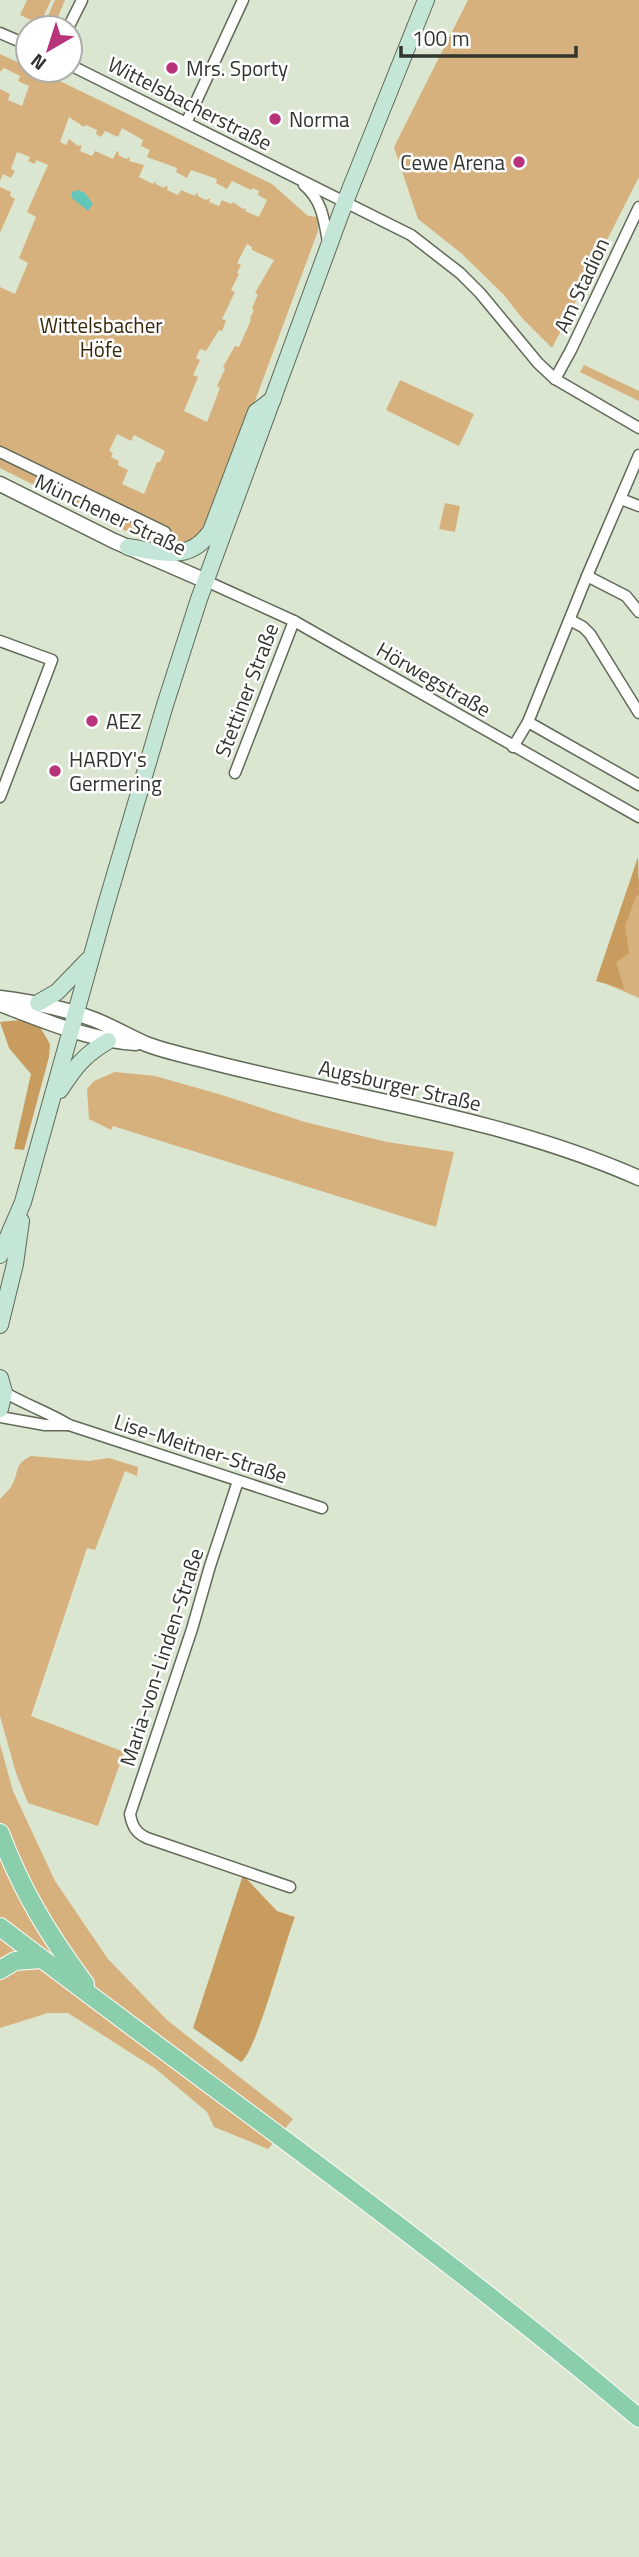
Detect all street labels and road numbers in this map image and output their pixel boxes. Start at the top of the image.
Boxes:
street label: Wittelsbacherstraße [102,48,278,158]
street label: Am Stadion [545,232,617,338]
street label: Münchener Straße [30,465,192,563]
street label: Stettiner Straße [206,618,286,762]
street label: Hörwegstraße [371,633,497,725]
street label: Augsburger Straße [316,1051,484,1119]
street label: Lise-Meitner-Straße [110,1405,292,1491]
street label: Maria-von-Linden-Straße [111,1544,211,1770]

